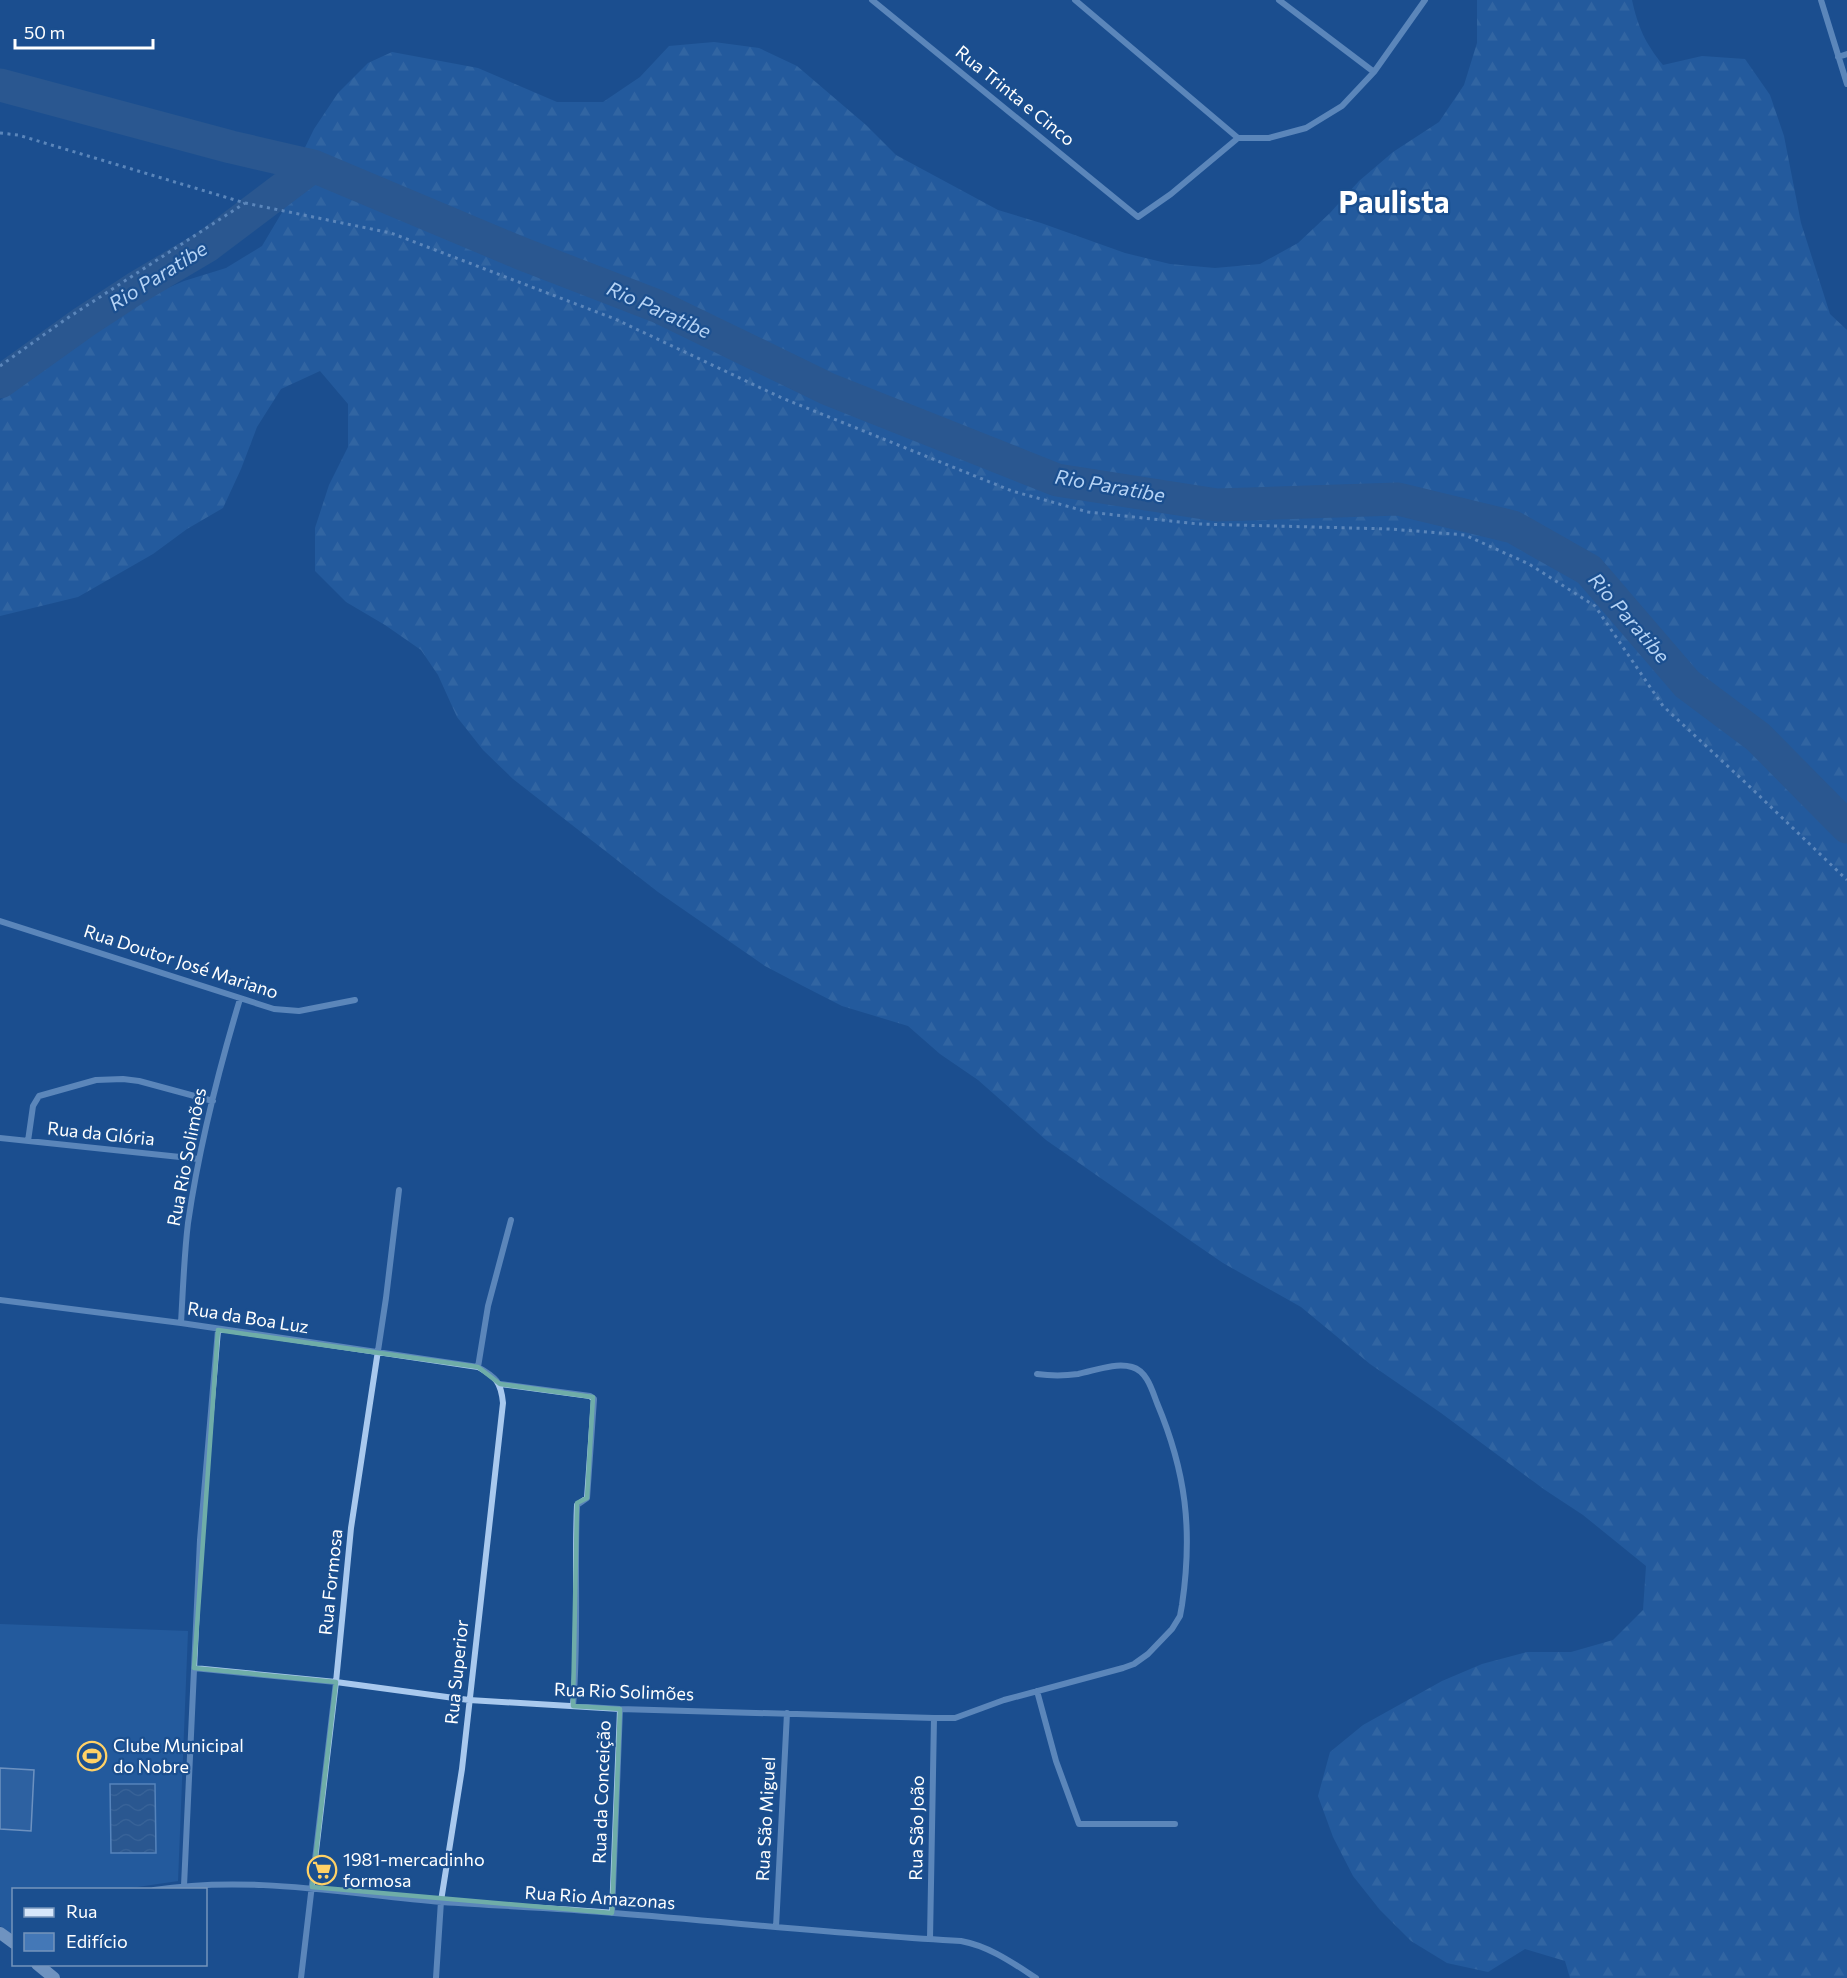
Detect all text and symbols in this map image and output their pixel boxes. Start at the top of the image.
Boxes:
scale bar [15,12,153,50]
text: 50 m [24,21,65,43]
street label: Rua Trinta e Cinco [952,40,1080,150]
district label: Paulista [1338,182,1450,219]
water label: Rio Paratibe [104,235,211,315]
water label: Rio Paratibe [604,275,716,343]
water label: Rio Paratibe [1053,464,1167,507]
water label: Rio Paratibe [1584,567,1676,668]
street label: Rua Doutor José Mariano [81,919,281,1003]
street label: Rua Rio Solimões [162,1086,210,1228]
street label: Rua da Glória [46,1116,156,1150]
street label: Rua da Boa Luz [186,1297,311,1337]
street label: Rua Formosa [313,1528,347,1636]
street label: Rua Superior [440,1618,472,1725]
street label: Rua Rio Solimões [553,1678,695,1704]
street label: Rua da Conceição [588,1720,614,1864]
place label: Clube Municipal do Nobre [113,1734,244,1777]
sports icon: Clube Municipal do Nobre [76,1740,108,1772]
street label: Rua São Miguel [751,1756,779,1882]
street label: Rua São João [904,1775,928,1881]
place label: 1981-mercadinho formosa [343,1848,485,1891]
supermarket icon: 1981-mercadinho formosa [306,1854,338,1886]
street label: Rua Rio Amazonas [524,1881,676,1913]
legend [12,1888,207,1966]
text: Rua [66,1900,97,1922]
text: Edifício [66,1930,128,1952]

